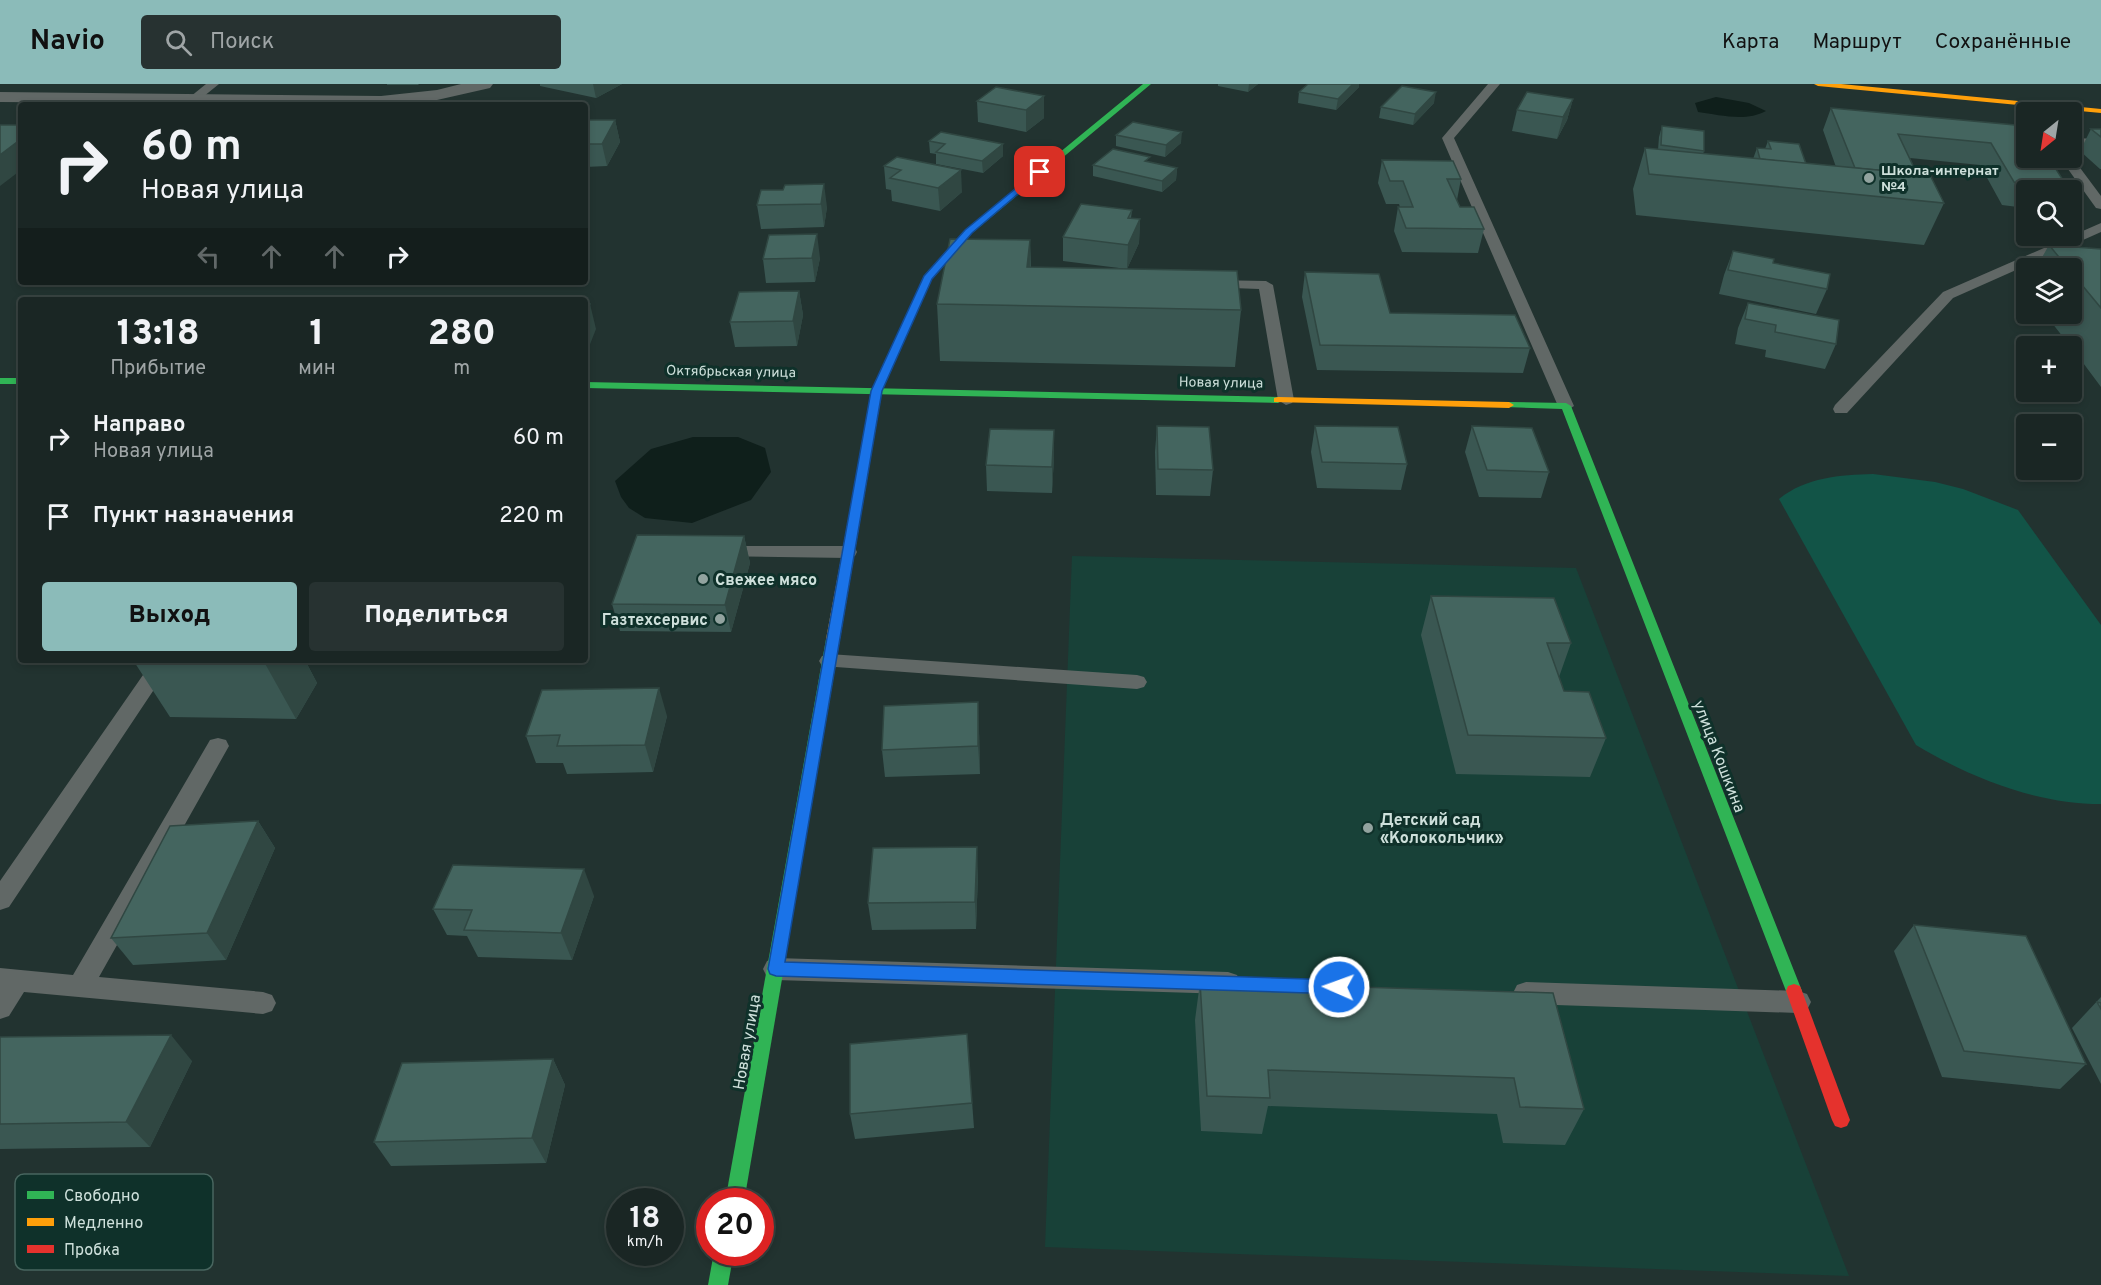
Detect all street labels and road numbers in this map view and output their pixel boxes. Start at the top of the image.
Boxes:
street label: Октябрьская улица [666,363,796,382]
street label: Новая улица [1179,374,1263,393]
street label: улица Кошкина [1688,698,1749,816]
street label: Новая улица [730,993,766,1092]

